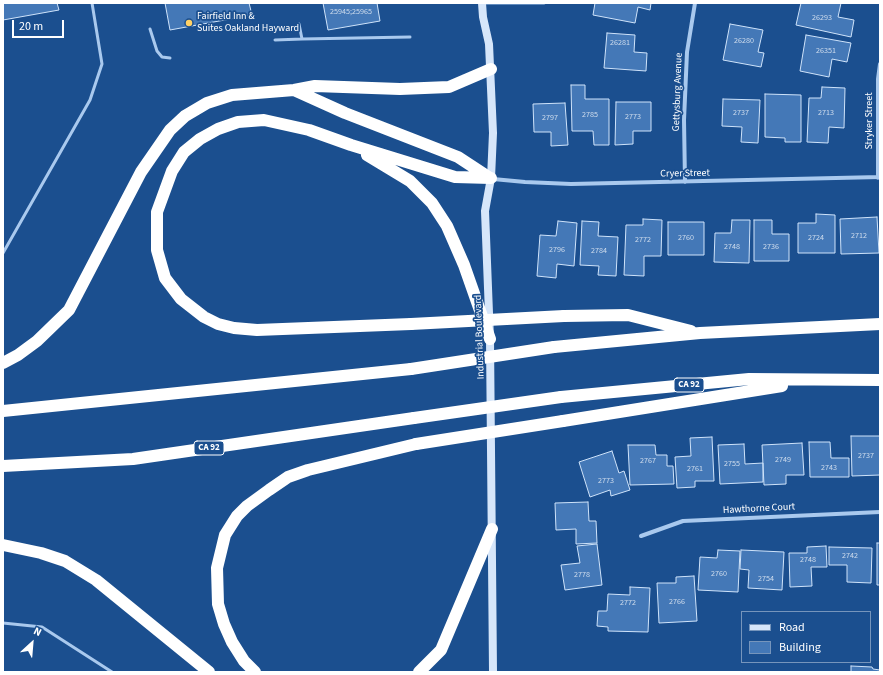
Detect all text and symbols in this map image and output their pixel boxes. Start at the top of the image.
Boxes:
house number: 25945;25965 [330,7,372,17]
place label: Fairfield Inn & Suites Oakland Hayward [197,11,299,34]
scale bar [14,12,66,38]
house number: 26293 [812,13,832,23]
text: 20 m [19,18,43,35]
marker: Fairfield Inn & Suites Oakland Hayward [184,18,194,28]
house number: 26280 [734,36,754,46]
house number: 26281 [610,38,630,48]
house number: 26351 [816,46,836,56]
street label: Gettysburg Avenue [671,52,685,132]
street label: Stryker Street [864,92,876,150]
house number: 2737 [733,108,749,118]
house number: 2713 [818,108,834,118]
house number: 2785 [582,110,598,120]
house number: 2773 [625,112,641,122]
house number: 2797 [542,113,558,123]
street label: Cryer Street [660,168,710,180]
house number: 2712 [851,231,867,241]
house number: 2760 [678,233,694,243]
house number: 2724 [808,233,824,243]
house number: 2772 [635,235,651,245]
house number: 2748 [724,242,740,252]
house number: 2736 [763,242,779,252]
house number: 2796 [549,245,565,255]
house number: 2784 [591,246,607,256]
street label: Industrial Boulevard [473,294,487,380]
road number: CA 92 [674,378,704,392]
road number: CA 92 [194,441,224,455]
house number: 2737 [858,451,874,461]
house number: 2749 [775,455,791,465]
house number: 2767 [640,456,656,466]
house number: 2755 [724,459,740,469]
house number: 2743 [821,463,837,473]
house number: 2761 [687,464,703,474]
house number: 2773 [598,476,614,486]
street label: Hawthorne Court [723,501,795,517]
house number: 2742 [842,551,858,561]
house number: 2748 [800,555,816,565]
house number: 2760 [711,569,727,579]
house number: 2778 [574,570,590,580]
house number: 2754 [758,574,774,584]
house number: 2766 [669,597,685,607]
house number: 2772 [620,598,636,608]
legend [741,611,871,663]
text: Road [779,619,805,636]
north arrow [12,623,52,663]
text: N [31,623,44,640]
text: Building [779,639,821,656]

